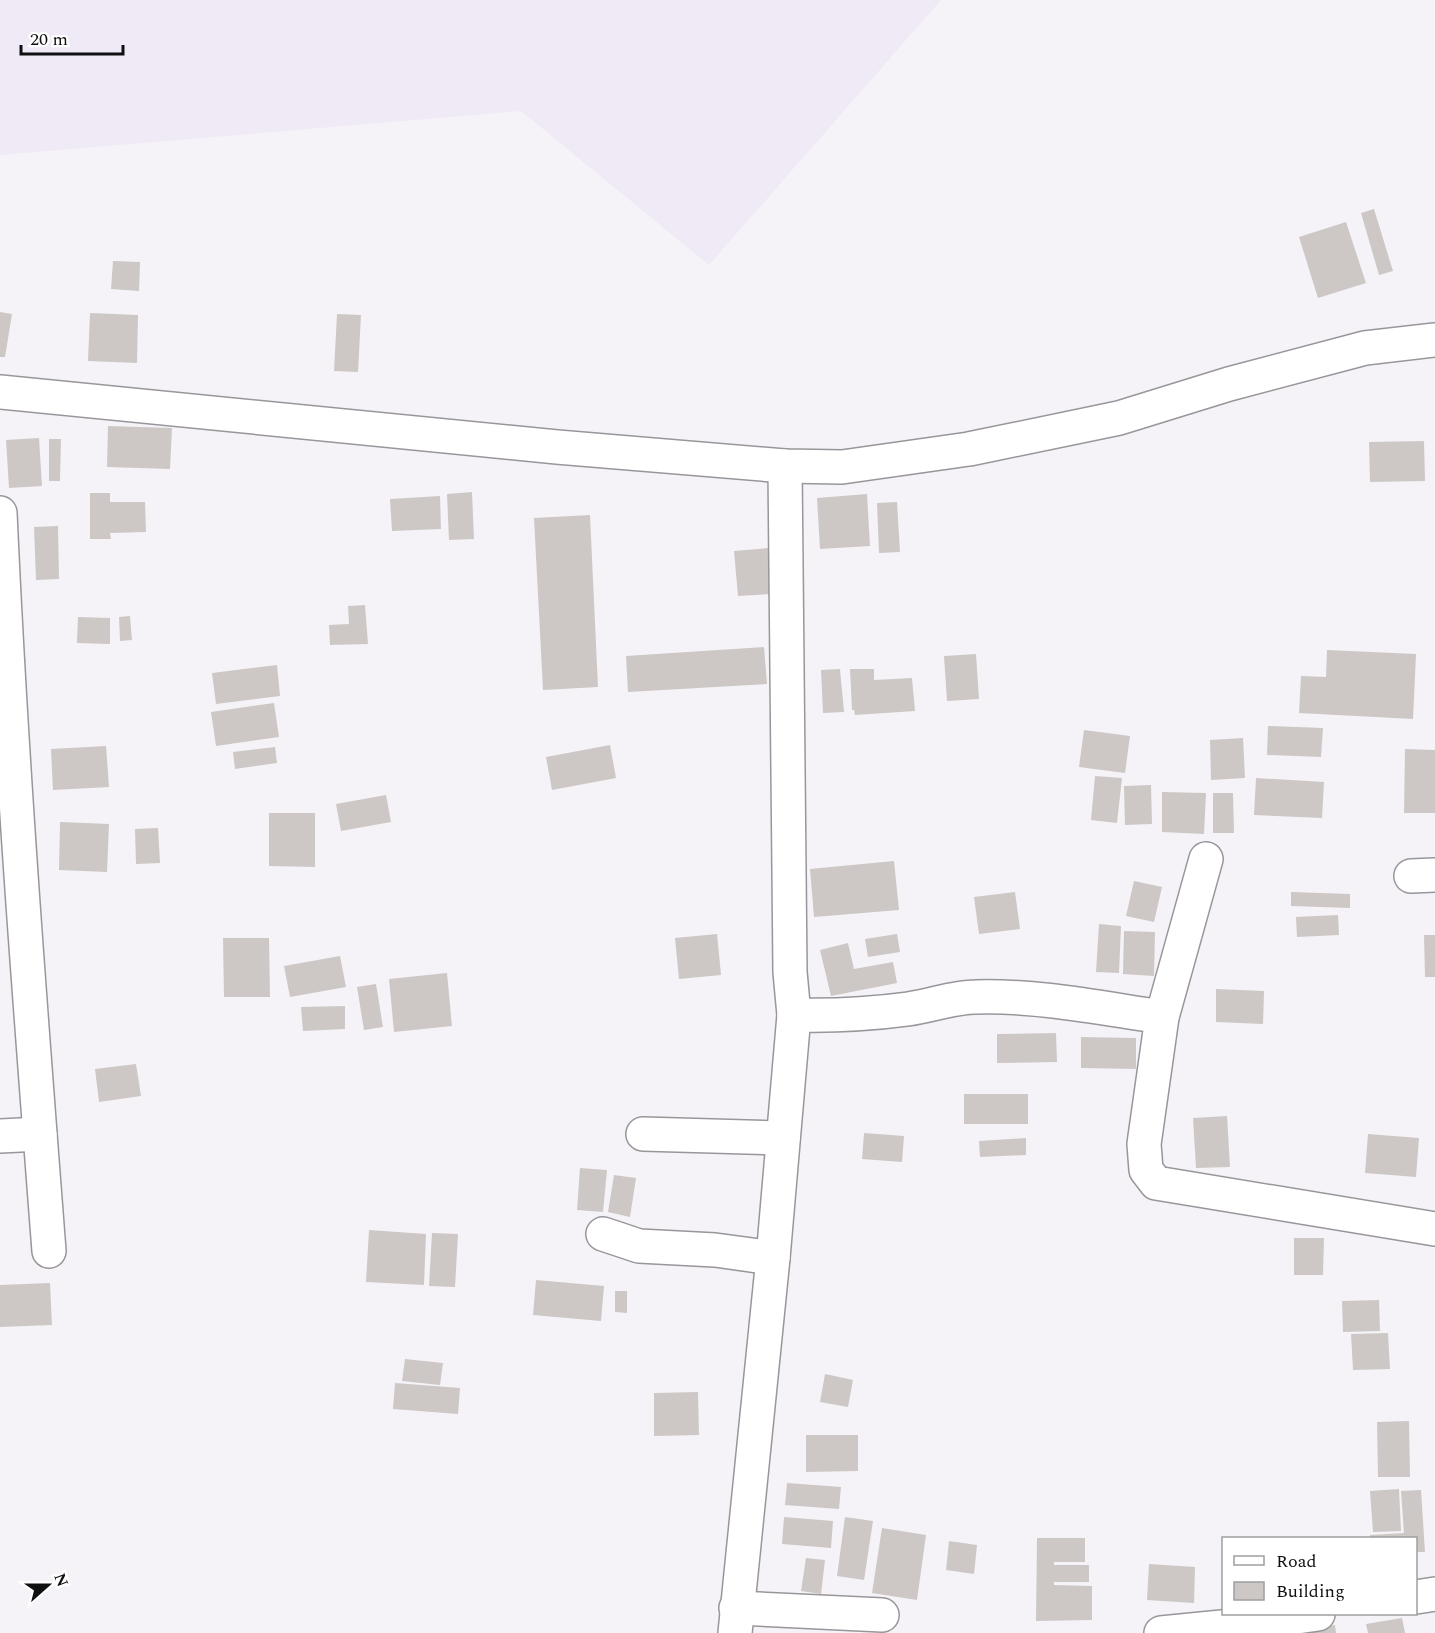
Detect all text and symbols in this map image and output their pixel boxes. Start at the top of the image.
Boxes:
scale bar [21,18,123,56]
text: 20 m [30,26,68,53]
legend [1222,1537,1417,1615]
text: Road [1276,1548,1317,1575]
north arrow [18,1555,78,1615]
text: N [48,1570,75,1590]
text: Building [1276,1578,1345,1605]

